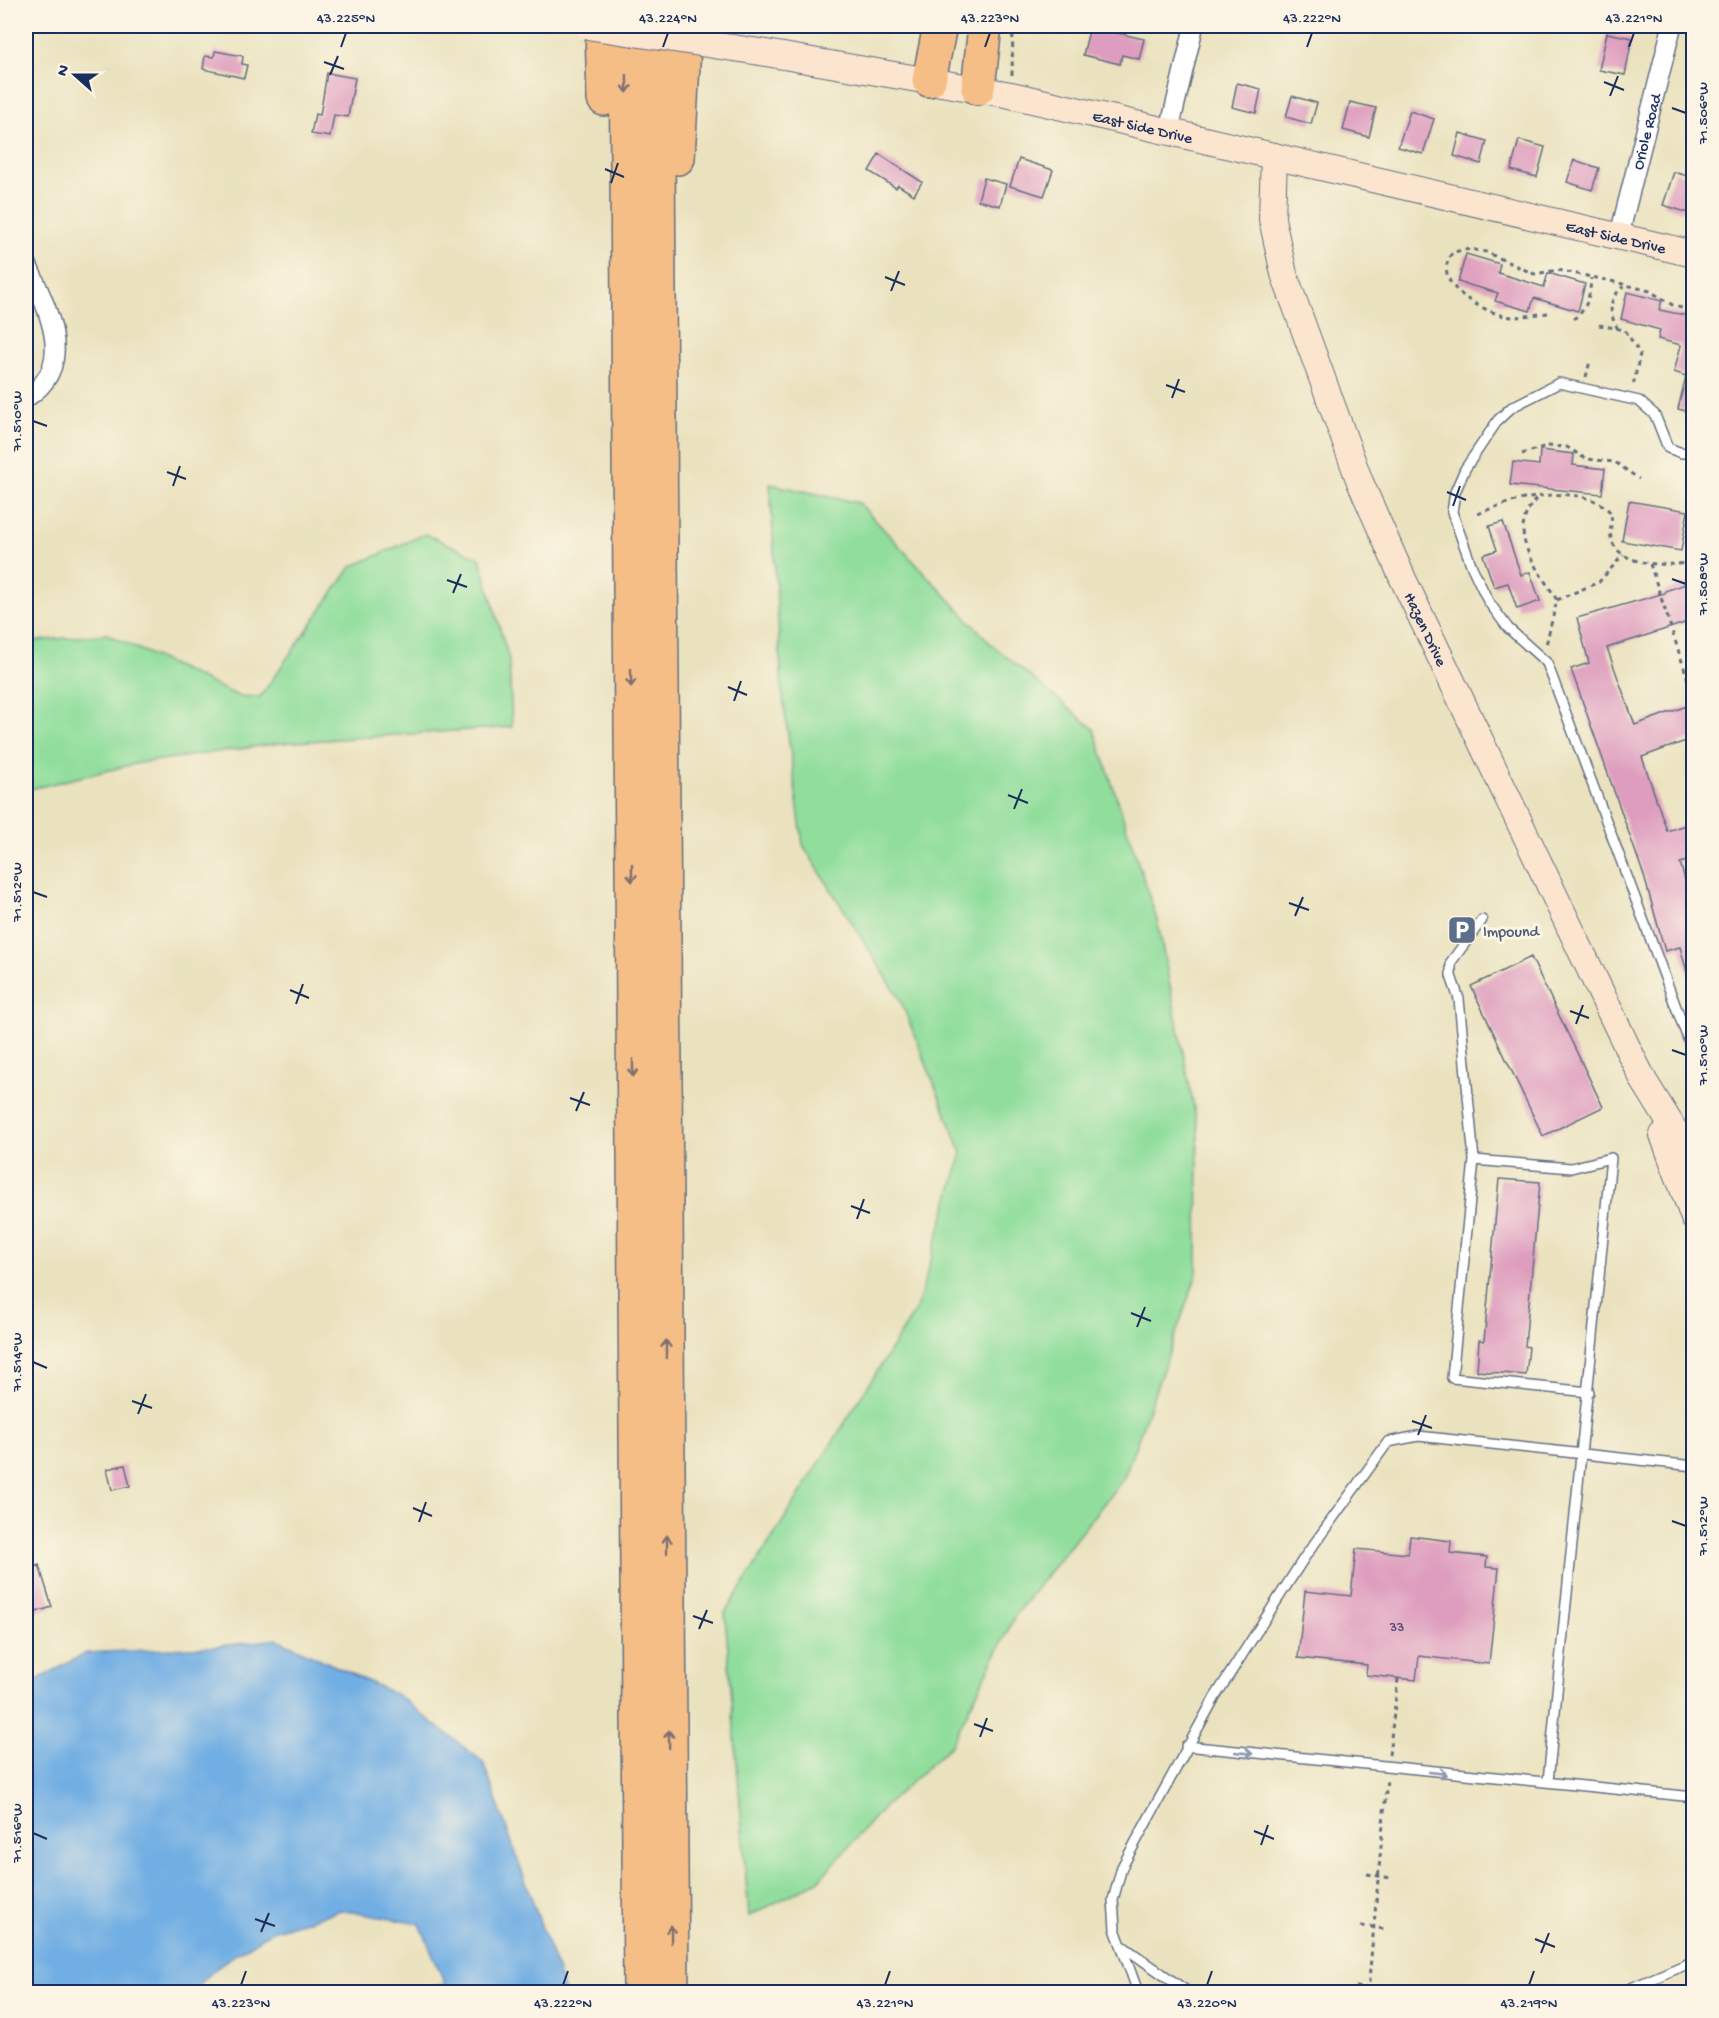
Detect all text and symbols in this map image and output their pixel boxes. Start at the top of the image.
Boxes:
text: 43.225°N [317,10,376,28]
text: 43.224°N [639,10,697,28]
text: 43.223°N [961,10,1020,28]
text: 43.222°N [1283,10,1341,28]
text: 43.221°N [1606,10,1663,28]
north arrow [45,45,105,105]
text: N [54,62,75,79]
one-way arrow [621,73,632,93]
text: 71.506°W [1695,82,1713,145]
street label: Oriole Road [1630,91,1668,172]
street label: East Side Drive [1090,108,1195,150]
street label: East Side Drive [1563,218,1668,260]
text: 71.510°W [9,390,27,452]
text: 71.508°W [1695,552,1713,616]
street label: Hazen Drive [1398,590,1450,671]
one-way arrow [625,667,637,687]
text: 71.512°W [9,862,27,923]
one-way arrow [626,862,638,882]
parking icon: Impound [1446,914,1478,946]
place label: Impound [1483,924,1540,943]
text: 71.510°W [1695,1024,1713,1086]
one-way arrow [627,1057,639,1077]
text: 71.514°W [9,1332,27,1393]
one-way arrow [660,1340,672,1360]
text: 71.512°W [1695,1496,1713,1557]
one-way arrow [661,1535,673,1555]
house number: 33 [1389,1620,1404,1637]
one-way arrow [663,1730,675,1750]
one-way arrow [1234,1747,1254,1758]
one-way arrow [1428,1768,1447,1779]
text: 71.516°W [9,1803,27,1864]
one-way arrow [665,1925,677,1945]
text: 43.223°N [212,1995,271,2013]
text: 43.222°N [534,1995,592,2013]
text: 43.221°N [857,1995,914,2013]
text: 43.220°N [1177,1995,1237,2013]
text: 43.219°N [1500,1995,1558,2013]

